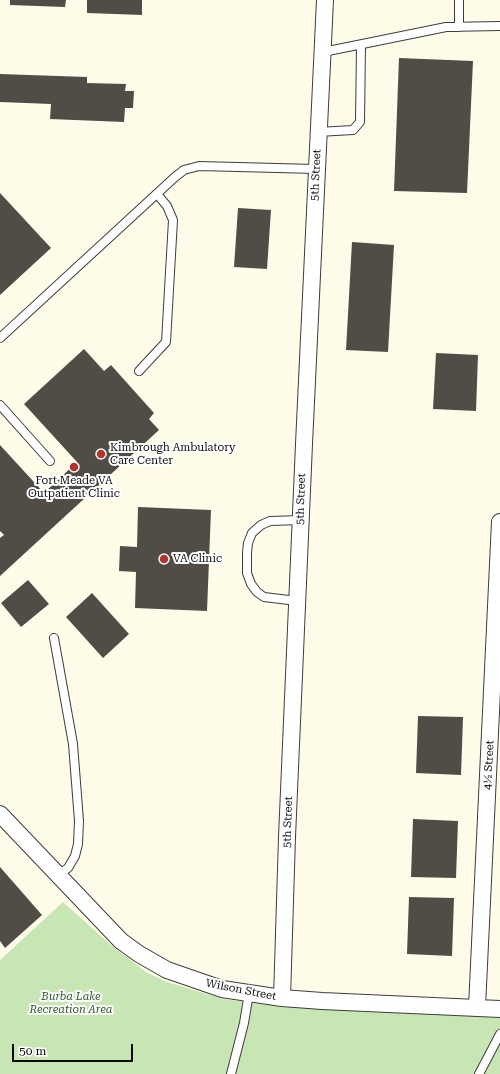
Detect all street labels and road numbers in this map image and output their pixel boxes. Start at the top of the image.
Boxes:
street label: 5th Street [308,149,324,201]
street label: 5th Street [294,473,308,525]
street label: 4½ Street [481,740,497,790]
street label: 5th Street [281,796,295,848]
street label: Wilson Street [205,977,277,1003]

